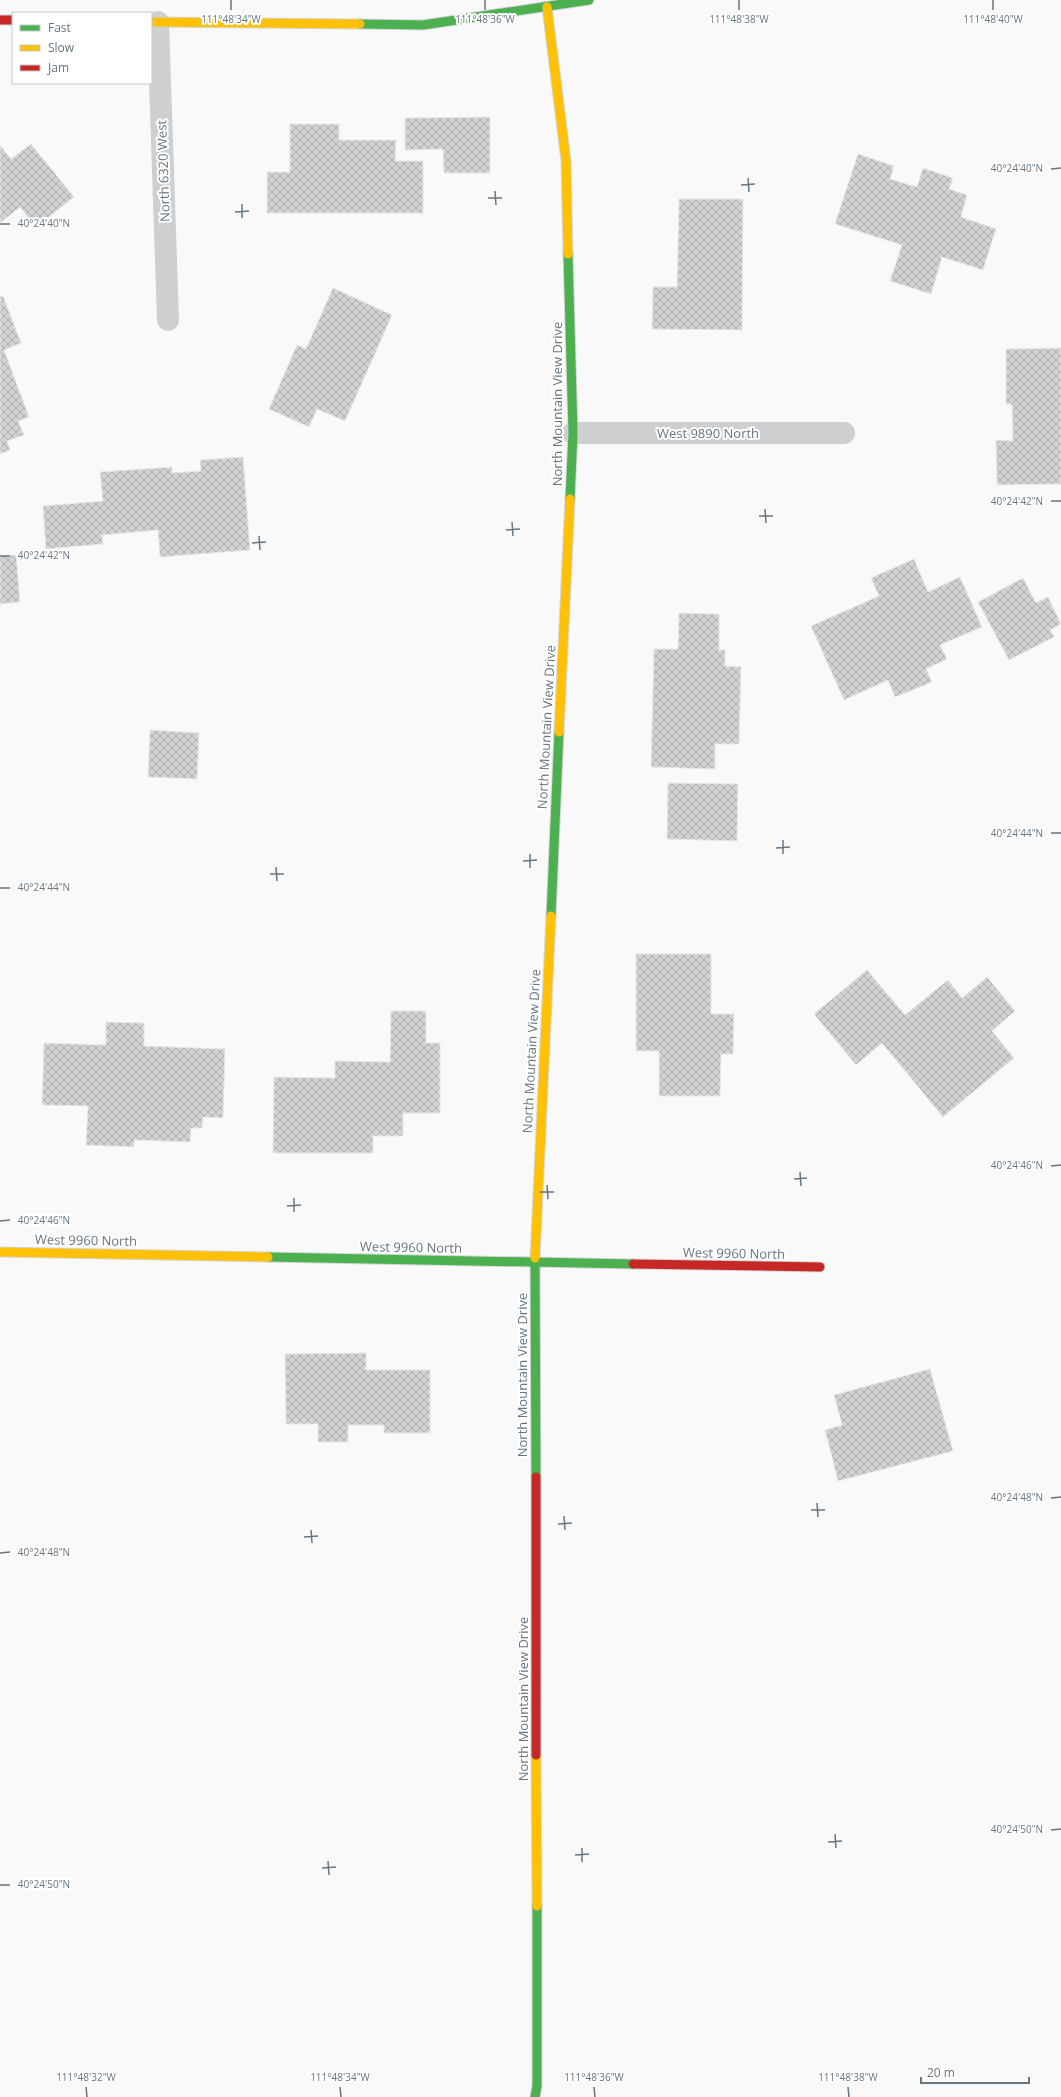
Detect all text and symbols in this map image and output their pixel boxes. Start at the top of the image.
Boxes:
legend [12,12,152,84]
text: 111°48'34"W [201,12,262,26]
text: 111°48'36"W [455,12,516,26]
text: 111°48'38"W [709,12,770,26]
text: 111°48'40"W [963,12,1024,26]
text: Fast [48,19,71,36]
text: Slow [48,39,75,56]
text: Jam [47,59,69,76]
street label: North 6320 West [152,119,174,222]
text: 40°24'40"N [991,161,1043,175]
text: 40°24'40"N [18,216,70,230]
street label: North Mountain View Drive [548,322,566,486]
street label: West 9890 North [657,424,759,442]
text: 40°24'42"N [991,494,1043,508]
text: 40°24'42"N [18,548,70,562]
street label: North Mountain View Drive [533,644,559,810]
text: 40°24'44"N [991,826,1043,840]
text: 40°24'44"N [18,880,70,894]
street label: North Mountain View Drive [518,968,544,1134]
text: 40°24'46"N [991,1158,1043,1172]
text: 40°24'46"N [18,1213,70,1227]
street label: West 9960 North [35,1230,137,1250]
street label: West 9960 North [360,1237,462,1257]
street label: West 9960 North [683,1243,785,1263]
street label: North Mountain View Drive [513,1293,531,1457]
text: 40°24'48"N [991,1490,1043,1504]
text: 40°24'48"N [18,1545,70,1559]
street label: North Mountain View Drive [514,1617,532,1781]
text: 40°24'50"N [991,1822,1043,1836]
text: 40°24'50"N [18,1877,70,1891]
scale bar [921,2059,1029,2085]
text: 20 m [927,2064,955,2081]
text: 111°48'32"W [56,2070,117,2084]
text: 111°48'34"W [310,2070,371,2084]
text: 111°48'36"W [564,2070,625,2084]
text: 111°48'38"W [818,2070,879,2084]

